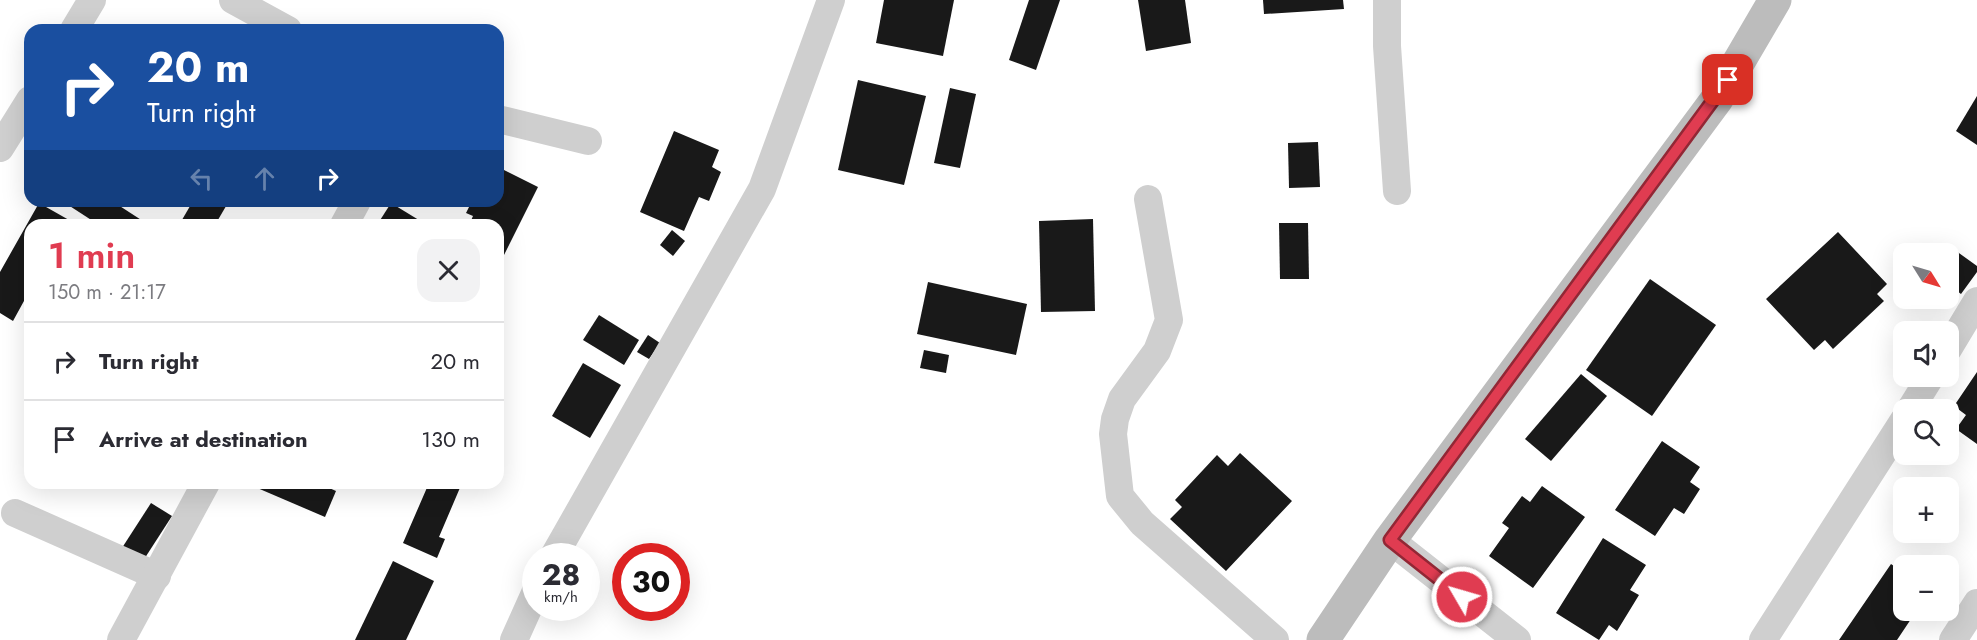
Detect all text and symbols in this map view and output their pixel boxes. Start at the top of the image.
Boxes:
text: 20 m [147,37,249,98]
icon: right [48,48,126,126]
pin [1702,54,1753,105]
icon: arrive [1711,63,1744,96]
text: Turn right [147,93,255,132]
icon: left [185,162,218,195]
icon: ahead [248,162,281,195]
icon: right [311,162,344,195]
text: 1 min [48,229,135,281]
button: close [417,239,480,302]
north arrow [1893,243,1959,309]
map controls [1893,243,1959,621]
text: 150 m · 21:17 [48,278,166,307]
button: sound [1893,321,1959,387]
icon: right [48,345,81,378]
text: Turn right [99,345,199,377]
text: 20 m [431,345,480,377]
button: search [1893,399,1959,465]
icon: arrive [48,423,81,456]
text: Arrive at destination [99,423,308,455]
text: 130 m [421,423,480,455]
button: + [1893,477,1959,543]
speed limit sign: 30 [612,543,690,621]
text: 28 [542,553,580,596]
button: − [1893,555,1959,621]
position arrow [1430,565,1494,629]
text: km/h [544,586,578,608]

